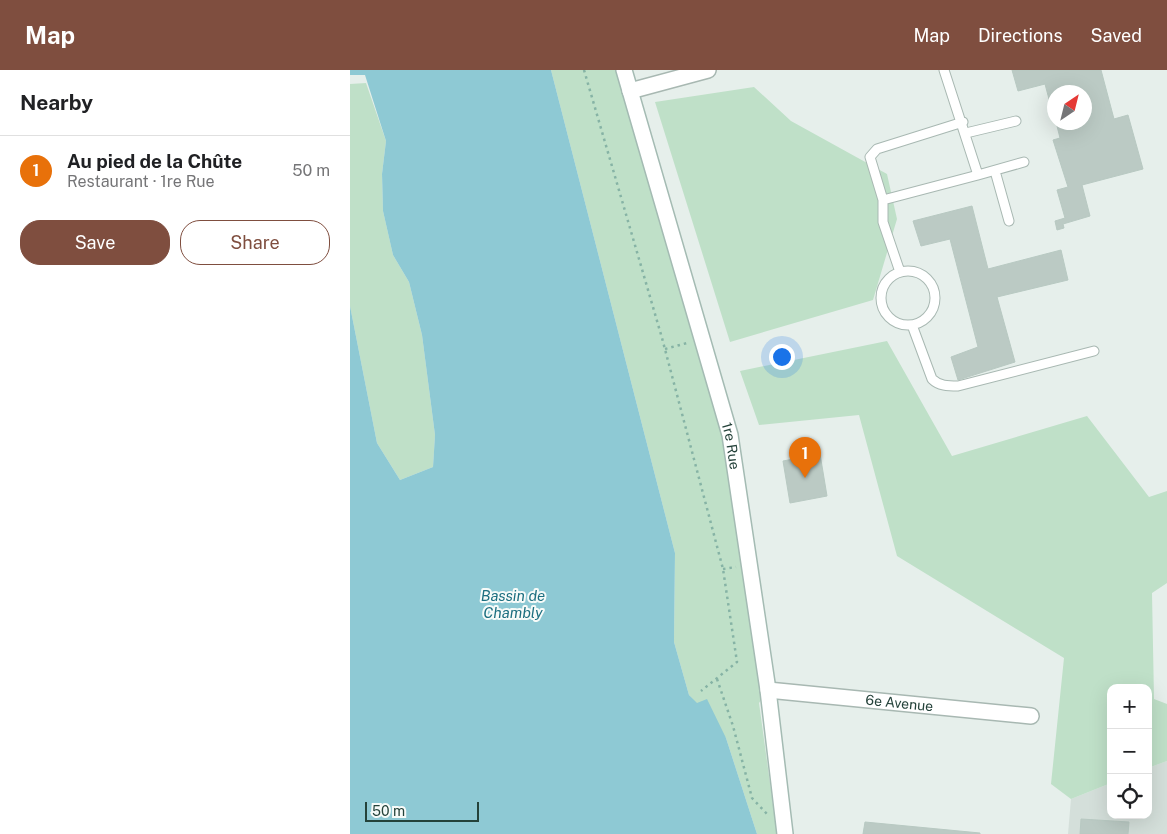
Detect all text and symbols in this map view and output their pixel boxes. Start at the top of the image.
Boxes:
text: Map [25,21,75,49]
text: Map [913,25,950,46]
text: Directions [978,25,1063,46]
text: Saved [1091,25,1142,46]
north arrow [1047,85,1092,130]
text: Nearby [20,90,93,115]
text: Au pied de la Chûte [67,150,242,172]
text: 1 [33,161,39,180]
text: 50 m [292,161,330,180]
text: Restaurant · 1re Rue [67,172,215,191]
button: Save [20,220,170,265]
button: Share [180,220,330,265]
your location [769,344,795,370]
street label: 1re Rue [719,420,743,471]
pin: 1 [789,437,821,478]
water label: Bassin de Chambly [481,587,545,621]
map controls [1107,684,1152,819]
button: + [1107,684,1152,729]
street label: 6e Avenue [865,692,934,714]
button: − [1107,729,1152,774]
button: locate [1107,774,1152,819]
scale bar [365,799,479,822]
text: 50 m [372,803,405,819]

